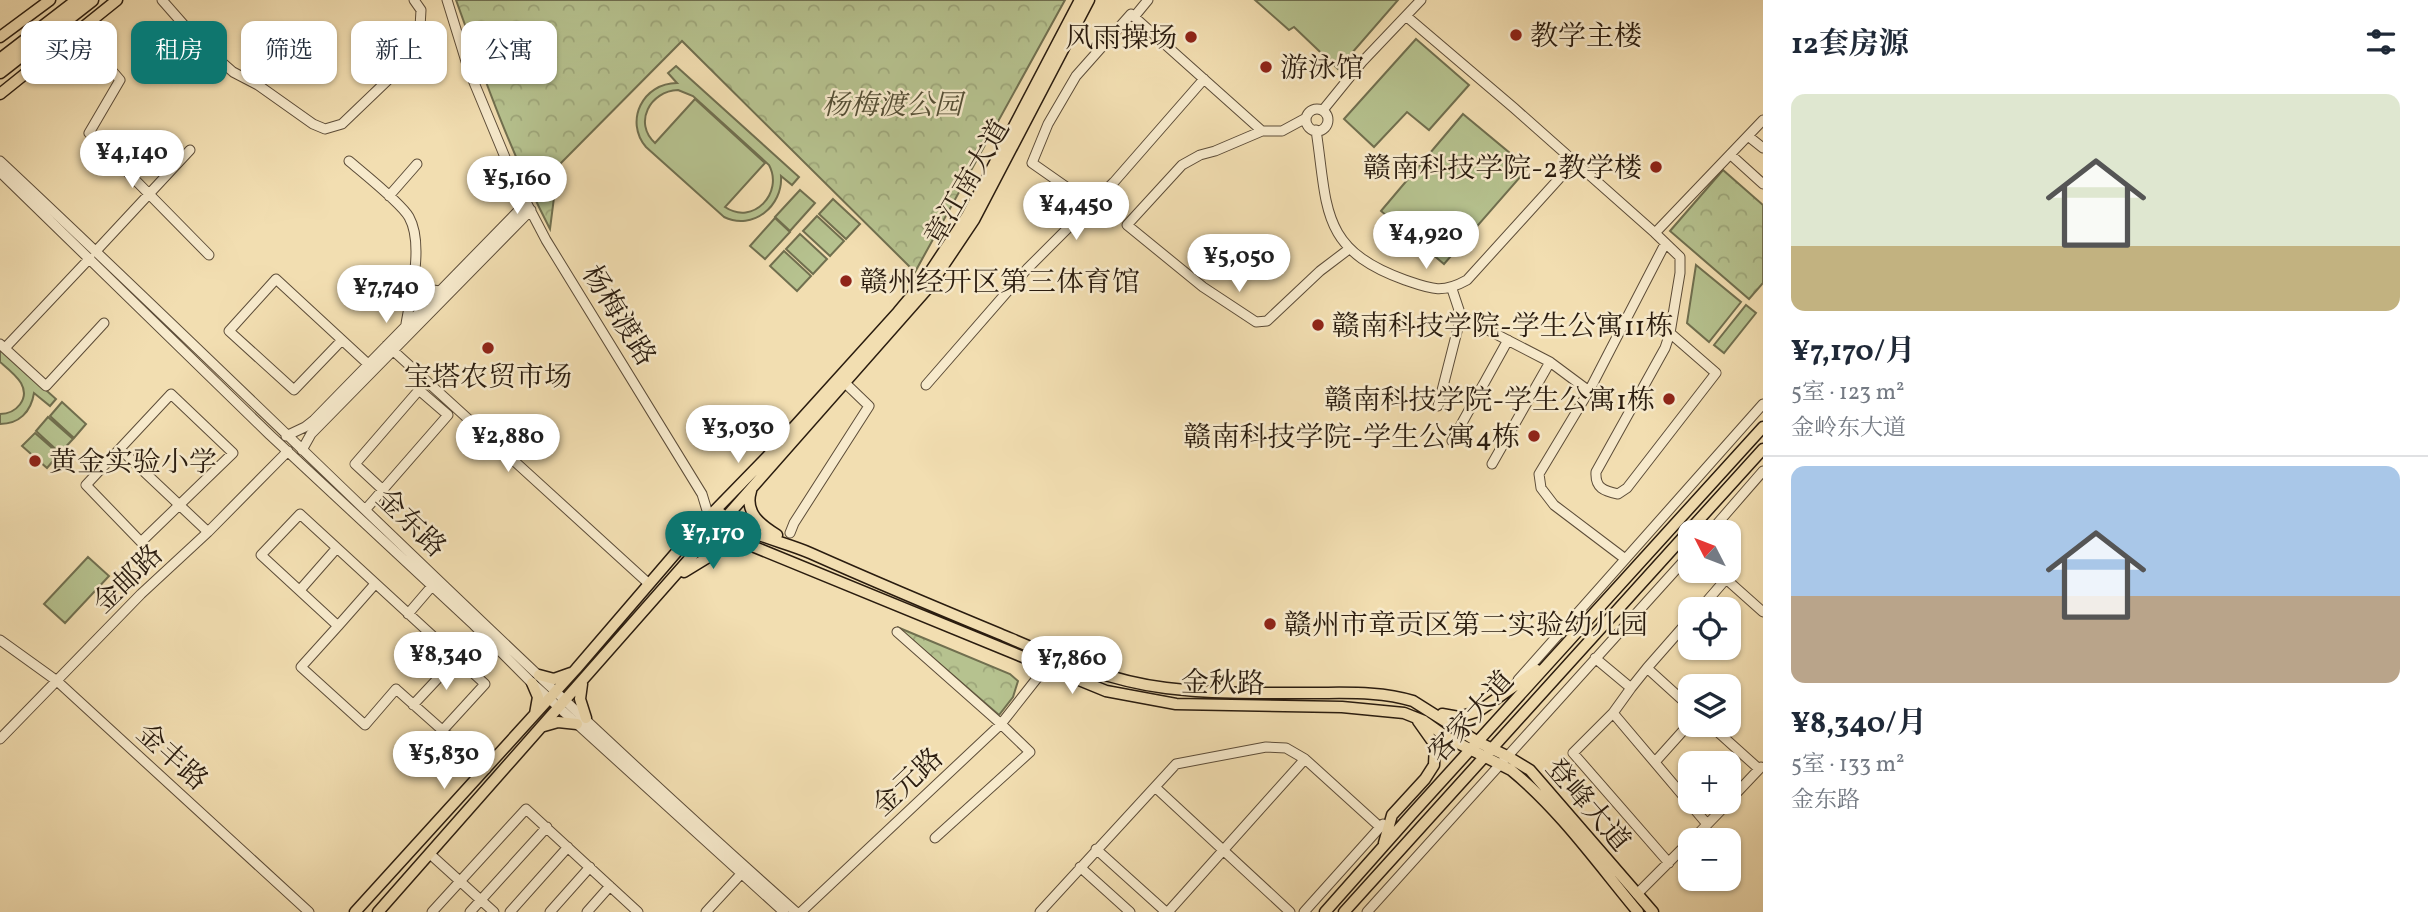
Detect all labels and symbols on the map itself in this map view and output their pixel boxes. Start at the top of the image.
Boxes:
place label: 教学主楼 [1530,18,1642,57]
place label: 风雨操场 [1065,20,1177,59]
marker: 教学主楼 [1508,27,1524,43]
marker: 风雨操场 [1183,29,1199,45]
place label: 游泳馆 [1280,50,1364,89]
marker: 游泳馆 [1258,59,1274,75]
park label: 杨梅渡公园 [822,87,966,126]
street label: 章江南大道 [916,113,1020,254]
pin: ¥4,140 [75,130,189,190]
place label: 赣南科技学院-2教学楼 [1363,150,1642,189]
pin: ¥5,160 [460,156,574,216]
marker: 赣南科技学院-2教学楼 [1648,159,1664,175]
pin: ¥4,450 [1019,182,1133,242]
pin: ¥4,920 [1369,212,1483,271]
pin: ¥5,050 [1182,234,1296,294]
street label: 杨梅渡路 [572,258,664,374]
place label: 赣州经开区第三体育馆 [860,264,1140,303]
pin: ¥7,740 [329,266,443,325]
marker: 赣州经开区第三体育馆 [838,273,854,289]
place label: 赣南科技学院-学生公寓11栋 [1332,308,1673,347]
marker: 赣南科技学院-学生公寓11栋 [1310,317,1326,333]
marker: 宝塔农贸市场 [480,340,496,356]
place label: 宝塔农贸市场 [404,359,572,398]
place label: 赣南科技学院-学生公寓1栋 [1324,382,1655,421]
marker: 赣南科技学院-学生公寓1栋 [1661,391,1677,407]
pin: ¥3,030 [681,406,795,465]
pin: ¥2,880 [451,414,565,474]
place label: 赣南科技学院-学生公寓4栋 [1184,419,1520,458]
marker: 赣南科技学院-学生公寓4栋 [1526,428,1542,444]
place label: 黄金实验小学 [49,444,217,483]
marker: 黄金实验小学 [27,453,43,469]
street label: 金东路 [366,481,454,567]
pin: ¥7,170 [656,512,770,571]
north arrow [1678,520,1741,583]
street label: 金邮路 [85,537,173,623]
place label: 赣州市章贡区第二实验幼儿园 [1284,607,1648,646]
marker: 赣州市章贡区第二实验幼儿园 [1262,616,1278,632]
pin: ¥8,340 [389,632,503,692]
pin: ¥7,860 [1015,636,1129,696]
street label: 客家大道 [1420,663,1524,772]
street label: 金秋路 [1181,664,1265,705]
street label: 金丰路 [127,715,216,800]
pin: ¥5,830 [387,732,501,791]
street label: 金元路 [865,740,953,826]
street label: 登峰大道 [1536,751,1639,861]

